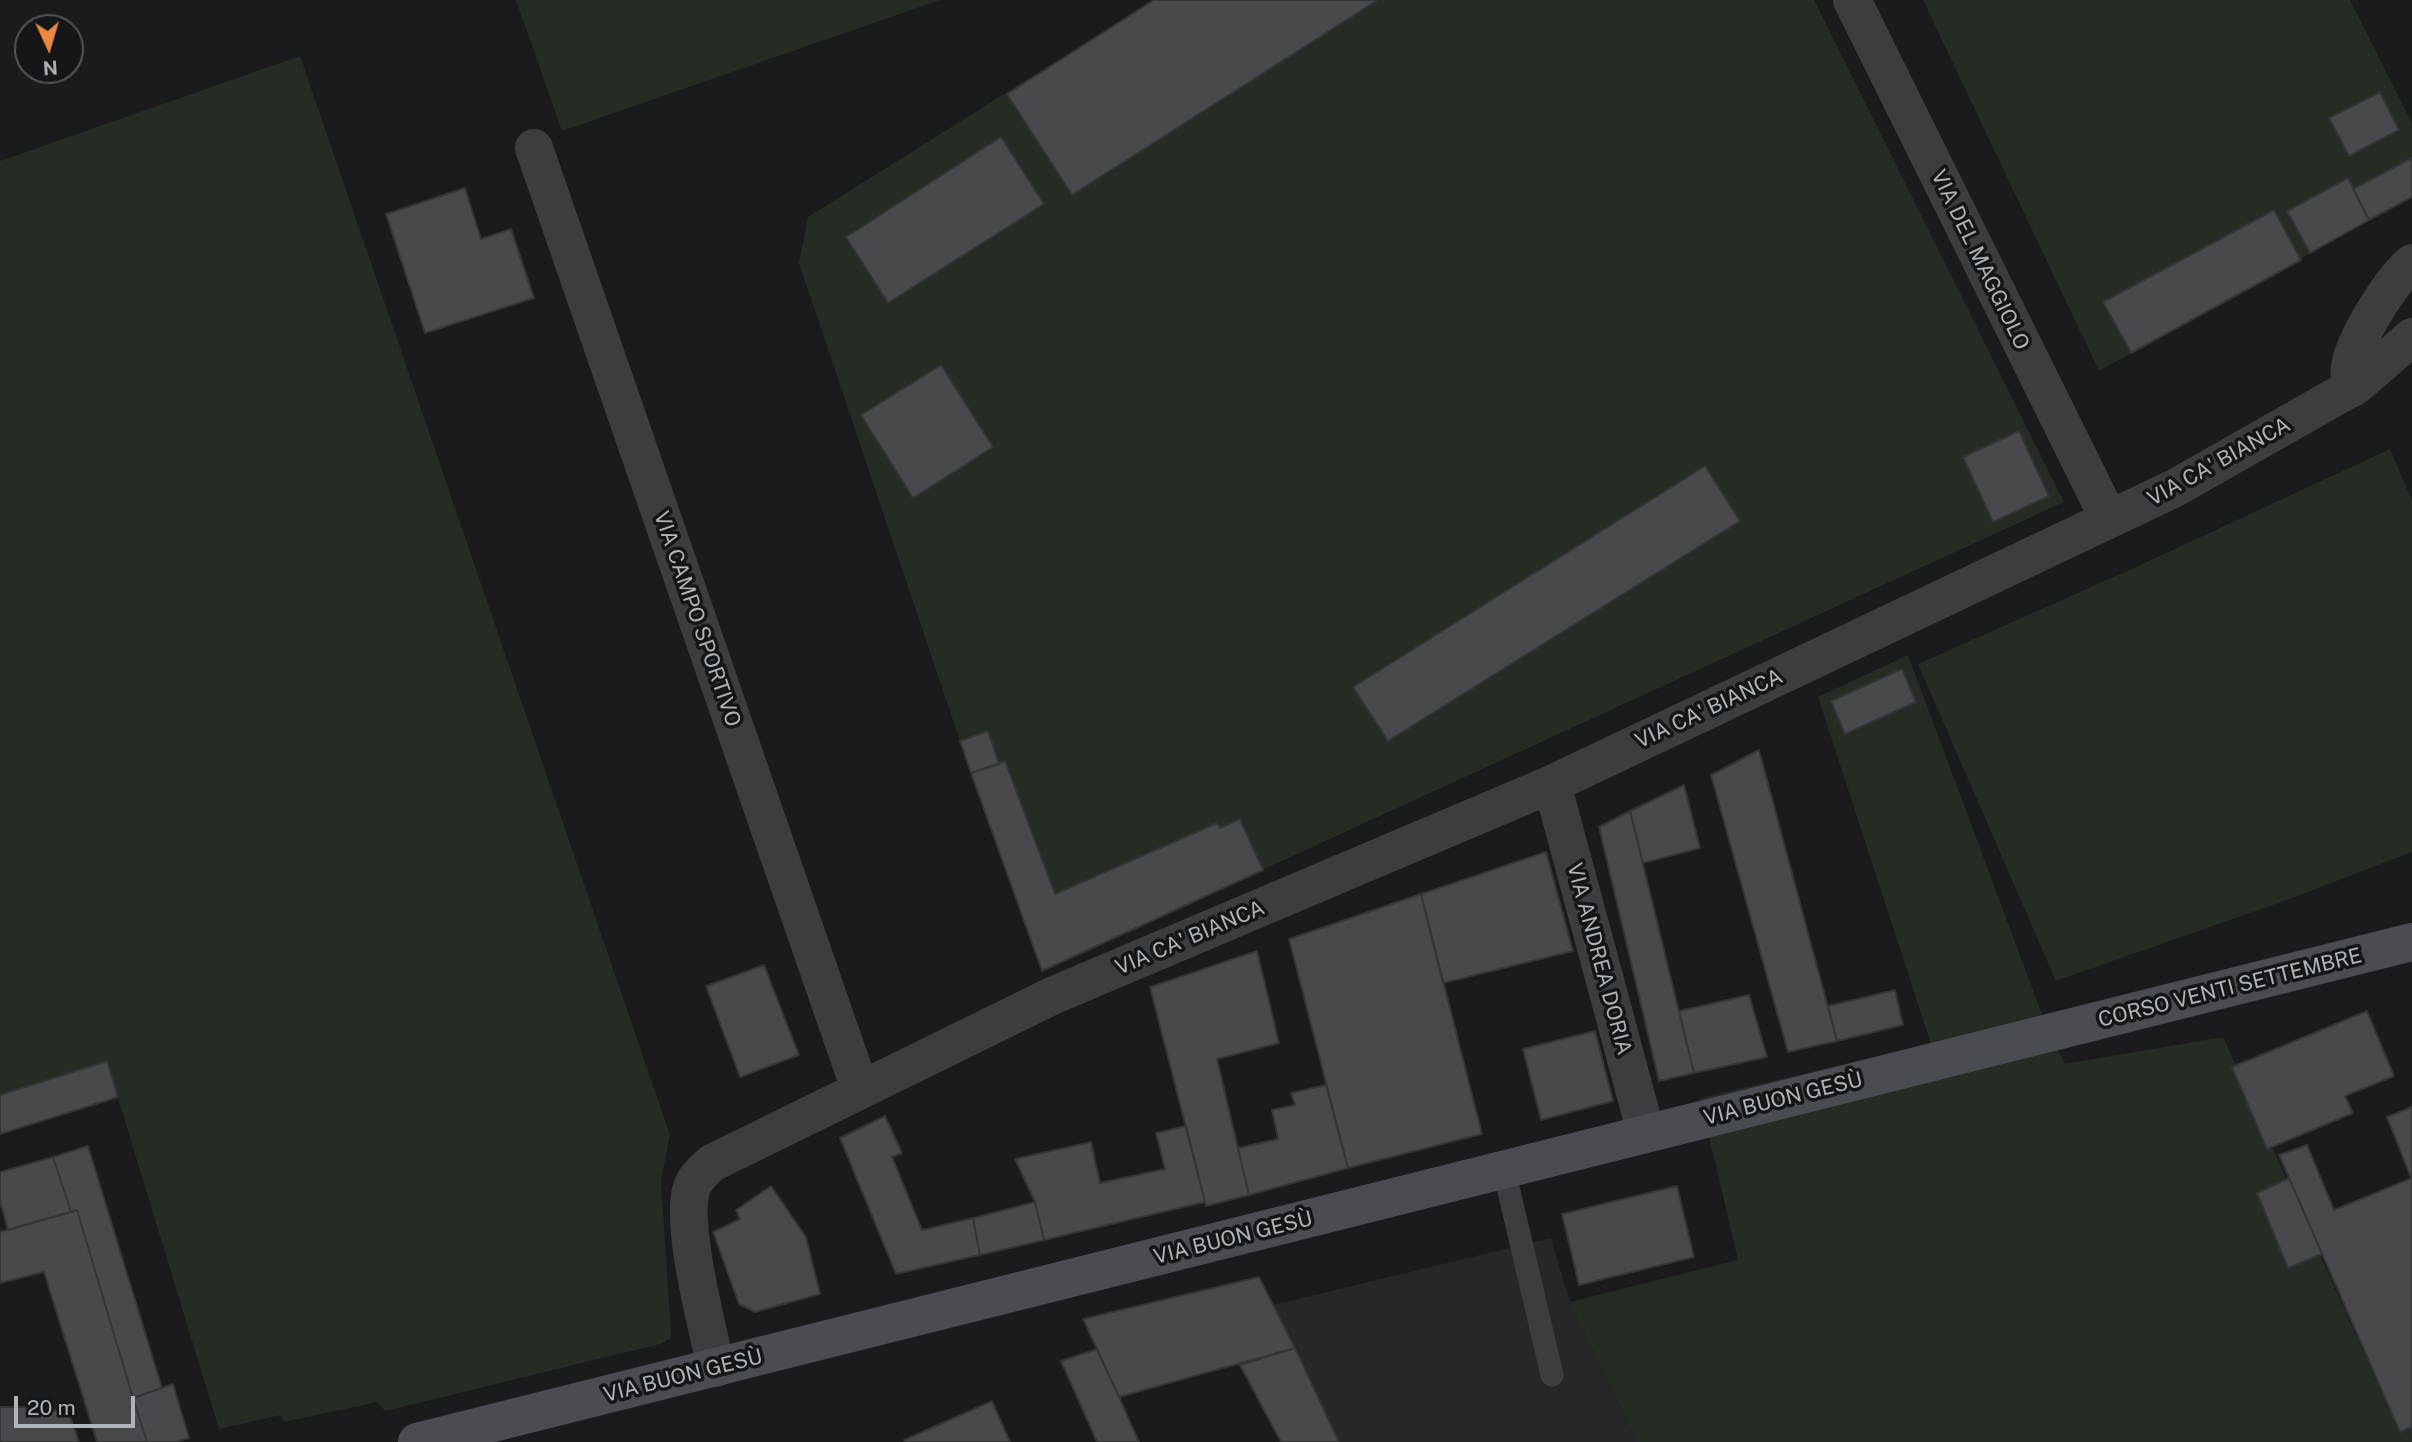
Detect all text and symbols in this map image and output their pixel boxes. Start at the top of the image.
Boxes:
north arrow [14,14,84,84]
text: N [42,56,59,79]
street label: VIA DEL MAGGIOLO [1925,166,2035,354]
street label: VIA CA' BIANCA [2143,412,2295,512]
street label: VIA CAMPO SPORTIVO [648,508,746,730]
street label: VIA CA' BIANCA [1631,664,1787,754]
street label: VIA ANDREA DORIA [1561,860,1637,1058]
street label: VIA CA' BIANCA [1112,895,1268,981]
street label: CORSO VENTI SETTEMBRE [2096,943,2364,1033]
street label: VIA BUON GESÙ [1701,1067,1865,1131]
street label: VIA BUON GESÙ [1151,1206,1315,1270]
street label: VIA BUON GESÙ [601,1344,765,1408]
scale bar [18,1382,138,1426]
text: 20 m [27,1395,76,1420]

